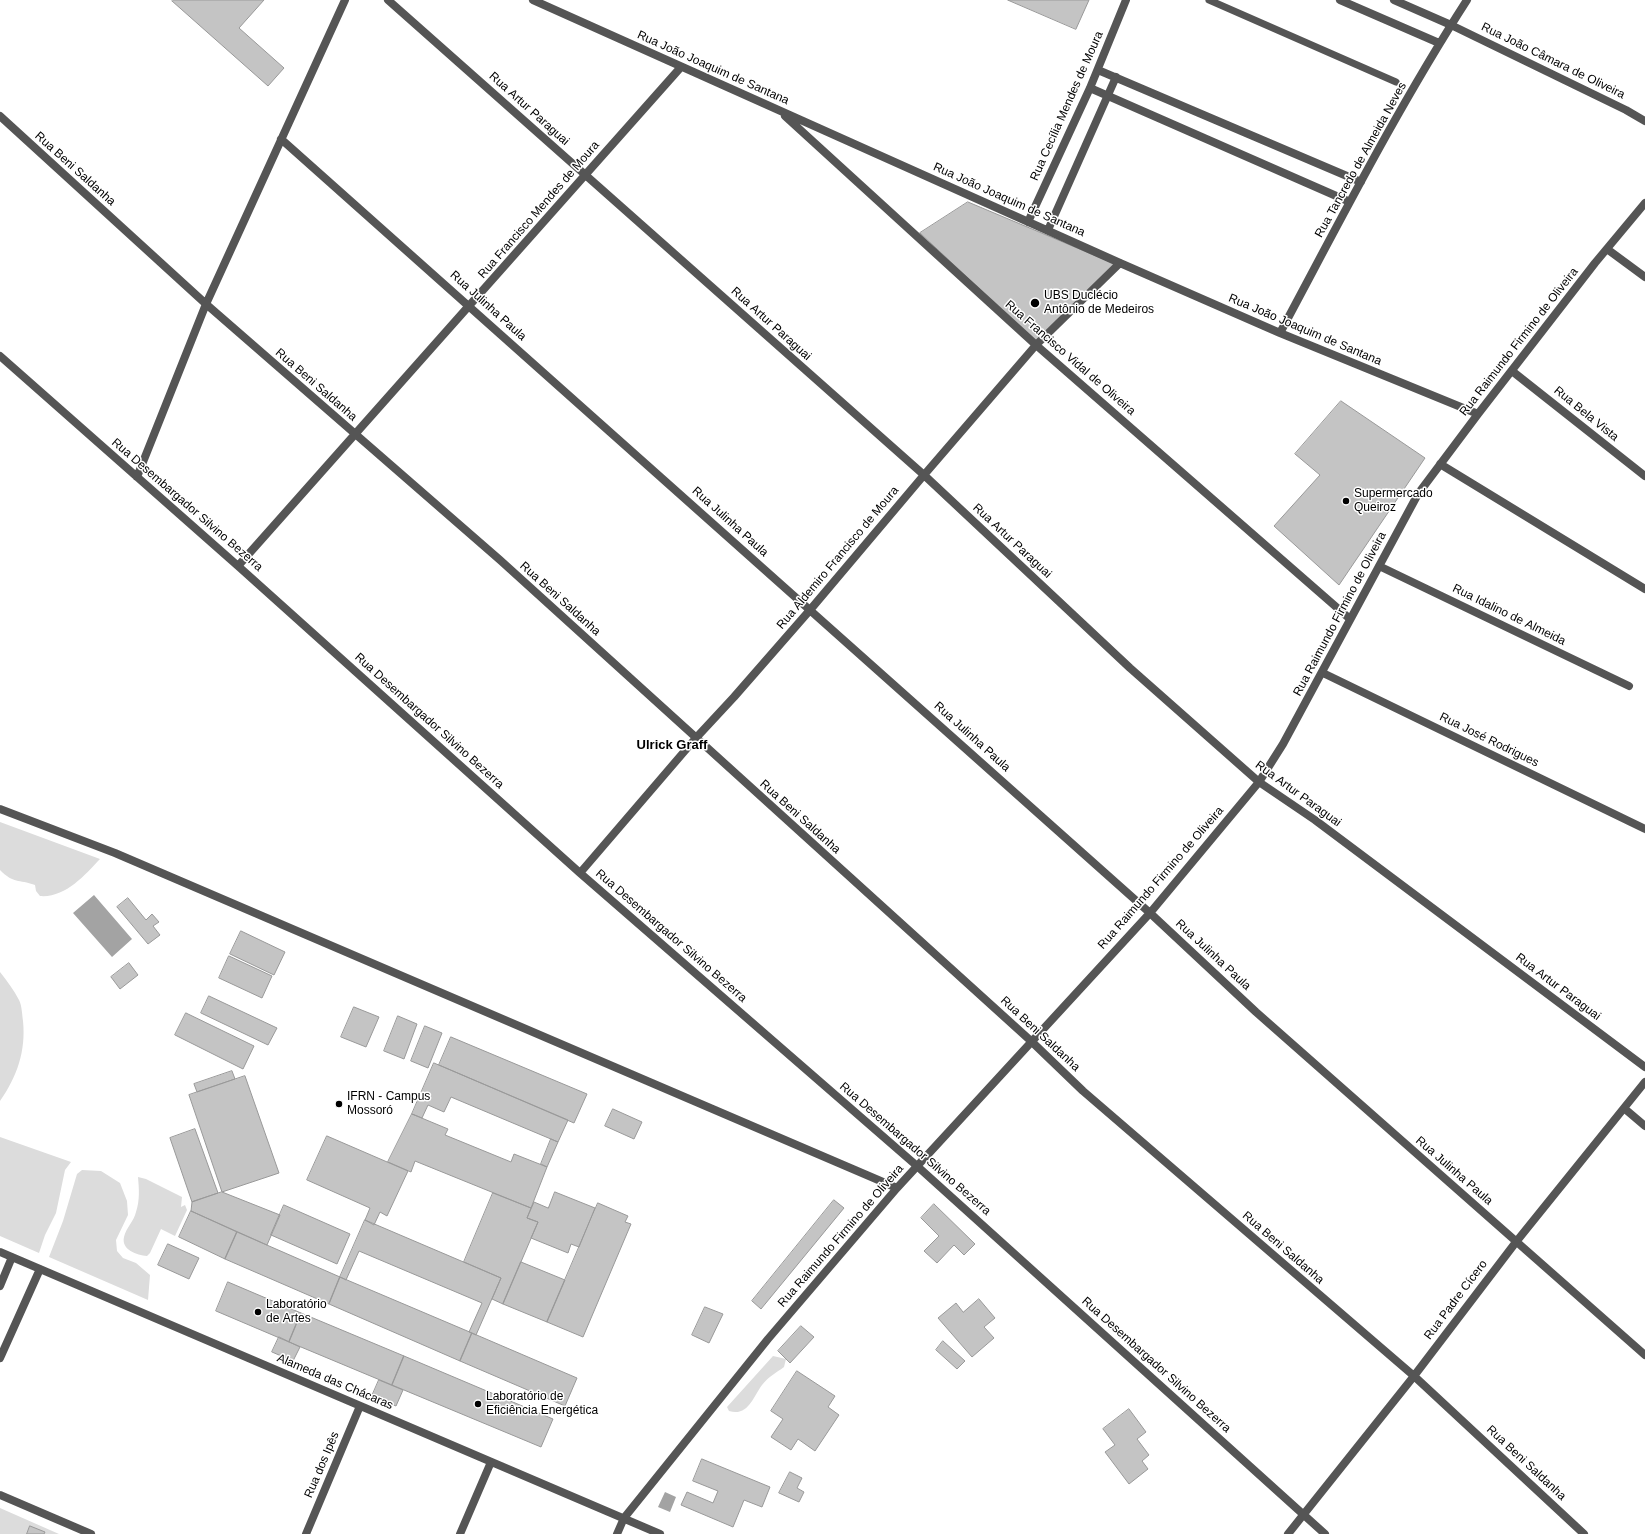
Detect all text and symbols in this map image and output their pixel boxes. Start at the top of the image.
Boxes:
street label: Rua João Câmara de Oliveira [1479,20,1627,102]
street label: Rua João Joaquim de Santana [635,28,791,108]
street label: Rua Cecília Mendes de Moura [1027,29,1107,183]
street label: Rua Artur Paraguai [486,69,572,149]
street label: Rua Tancredo de Almeida Neves [1312,80,1410,240]
street label: Rua Beni Saldanha [32,129,118,209]
street label: Rua Francisco Mendes de Moura [475,138,603,282]
street label: Rua João Joaquim de Santana [931,160,1087,240]
street label: Rua Raimundo Firmino de Oliveira [1457,265,1581,419]
street label: Rua Julinha Paula [447,268,529,344]
street label: Rua Artur Paraguai [728,284,814,364]
place label: UBS Duclécio Antônio de Medeiros [1044,289,1154,317]
street label: Rua João Joaquim de Santana [1226,291,1384,369]
marker: UBS Duclécio Antônio de Medeiros [1029,297,1041,309]
street label: Rua Francisco Vidal de Oliveira [1002,298,1138,418]
street label: Rua Beni Saldanha [272,346,360,424]
street label: Rua Bela Vista [1551,383,1621,445]
street label: Rua Desembargador Silvino Bezerra [109,435,265,575]
street label: Rua Julinha Paula [689,484,771,560]
street label: Rua Aldemiro Francisco de Moura [774,484,902,632]
place label: Supermercado Queiroz [1354,487,1433,515]
marker: Supermercado Queiroz [1341,496,1351,506]
street label: Rua Artur Paraguai [970,501,1054,581]
street label: Rua Raimundo Firmino de Oliveira [1290,529,1390,699]
street label: Rua Beni Saldanha [517,559,603,639]
street label: Rua Idalino de Almeida [1450,581,1568,649]
street label: Rua Desembargador Silvino Bezerra [352,650,506,792]
street label: Rua Julinha Paula [931,699,1013,775]
street label: Rua José Rodrigues [1437,710,1541,770]
district label: Ulrick Graff [637,737,707,753]
street label: Rua Artur Paraguai [1252,758,1344,830]
street label: Rua Beni Saldanha [757,777,843,857]
street label: Rua Raimundo Firmino de Oliveira [1095,804,1227,952]
street label: Rua Desembargador Silvino Bezerra [593,866,749,1006]
street label: Rua Julinha Paula [1172,917,1254,993]
street label: Rua Artur Paraguai [1513,950,1603,1024]
street label: Rua Beni Saldanha [997,993,1083,1075]
street label: Rua Desembargador Silvino Bezerra [837,1079,993,1219]
place label: IFRN - Campus Mossoró [347,1090,430,1118]
marker: IFRN - Campus Mossoró [334,1099,344,1109]
street label: Rua Julinha Paula [1413,1134,1495,1208]
street label: Rua Raimundo Firmino de Oliveira [775,1162,907,1310]
street label: Rua Beni Saldanha [1239,1209,1327,1287]
street label: Rua Padre Cícero [1421,1257,1491,1343]
street label: Rua Desembargador Silvino Bezerra [1079,1294,1233,1436]
place label: Laboratório de Artes [266,1298,327,1326]
marker: Laboratório de Artes [253,1307,263,1317]
street label: Alameda das Chácaras [275,1351,395,1413]
place label: Laboratório de Eficiência Energética [486,1390,598,1418]
marker: Laboratório de Eficiência Energética [473,1399,483,1409]
street label: Rua Beni Saldanha [1483,1422,1569,1504]
street label: Rua dos Ipês [302,1430,342,1500]

